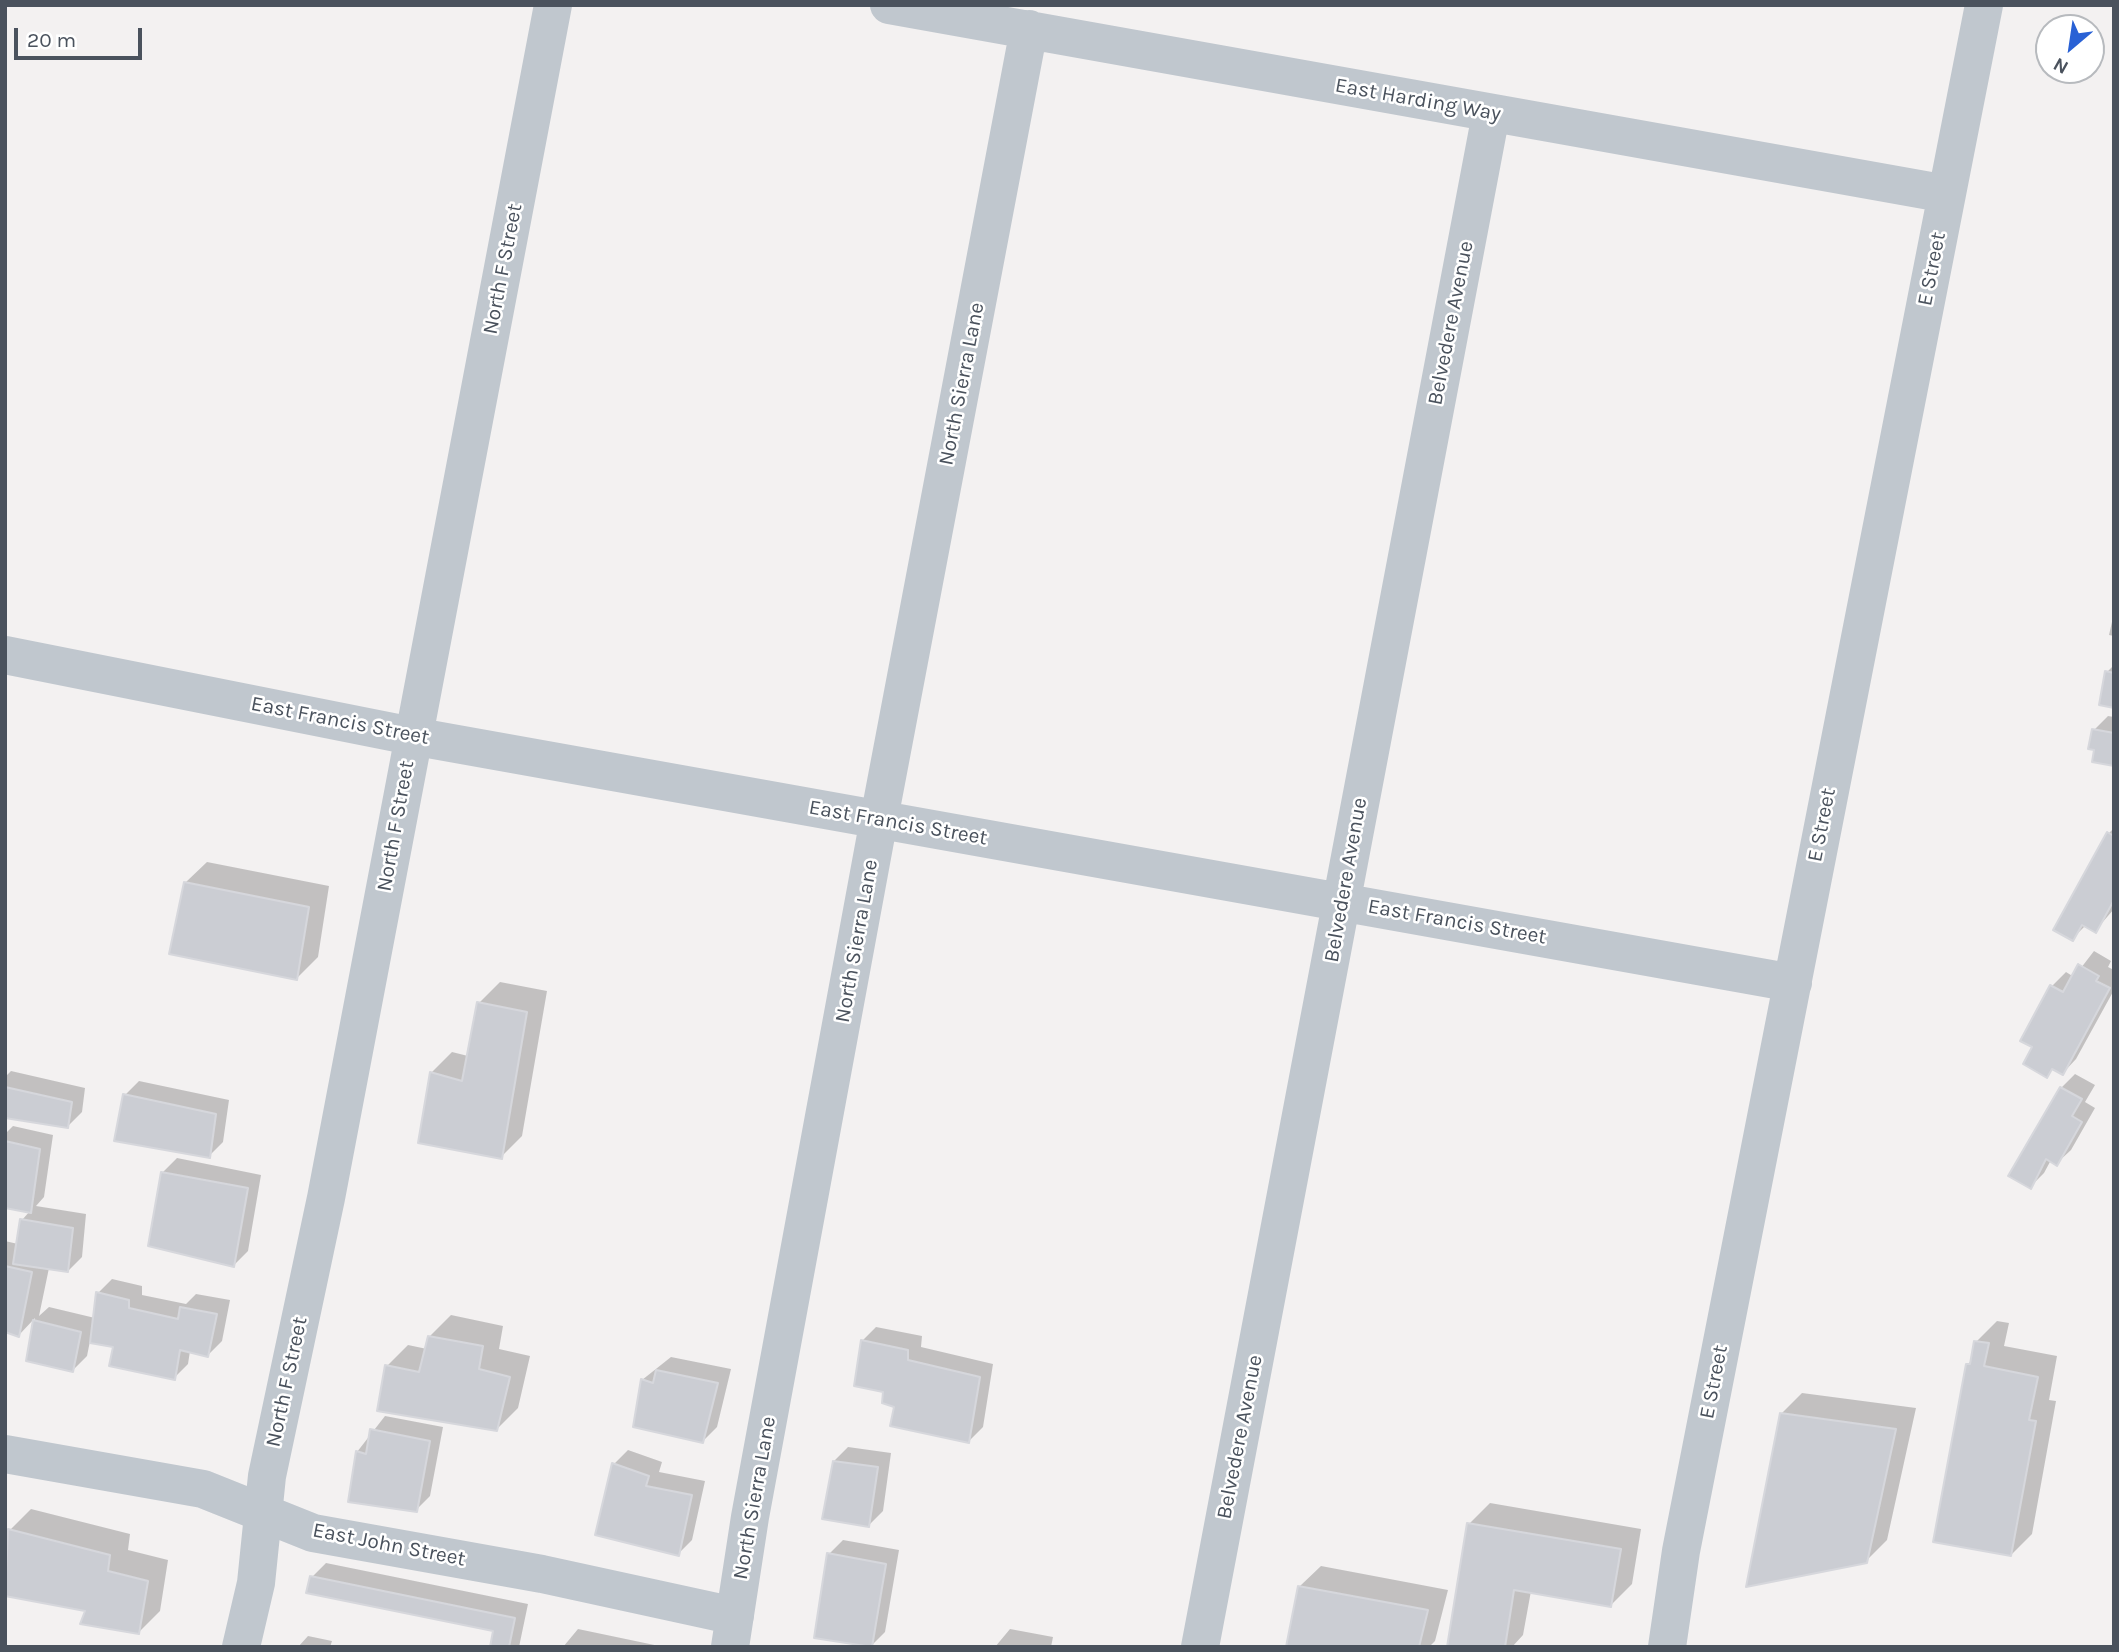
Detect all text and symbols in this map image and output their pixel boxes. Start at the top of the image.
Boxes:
scale bar [18,14,145,58]
north arrow [2035,14,2105,84]
text: 20 m [27,28,76,52]
text: N [2049,53,2072,79]
street label: East Harding Way [1333,73,1503,127]
street label: North F Street [478,202,528,336]
street label: E Street [1913,230,1951,308]
street label: Belvedere Avenue [1423,239,1479,407]
street label: North Sierra Lane [934,300,990,468]
street label: East Francis Street [249,691,431,751]
street label: North F Street [372,759,420,893]
street label: E Street [1803,786,1841,864]
street label: East Francis Street [807,795,989,851]
street label: Belvedere Avenue [1319,796,1373,964]
street label: North Sierra Lane [830,857,884,1025]
street label: East Francis Street [1366,894,1548,950]
street label: North F Street [261,1315,313,1449]
street label: E Street [1695,1343,1733,1421]
street label: Belvedere Avenue [1212,1353,1268,1521]
street label: North Sierra Lane [728,1414,782,1582]
street label: East John Street [310,1518,468,1572]

